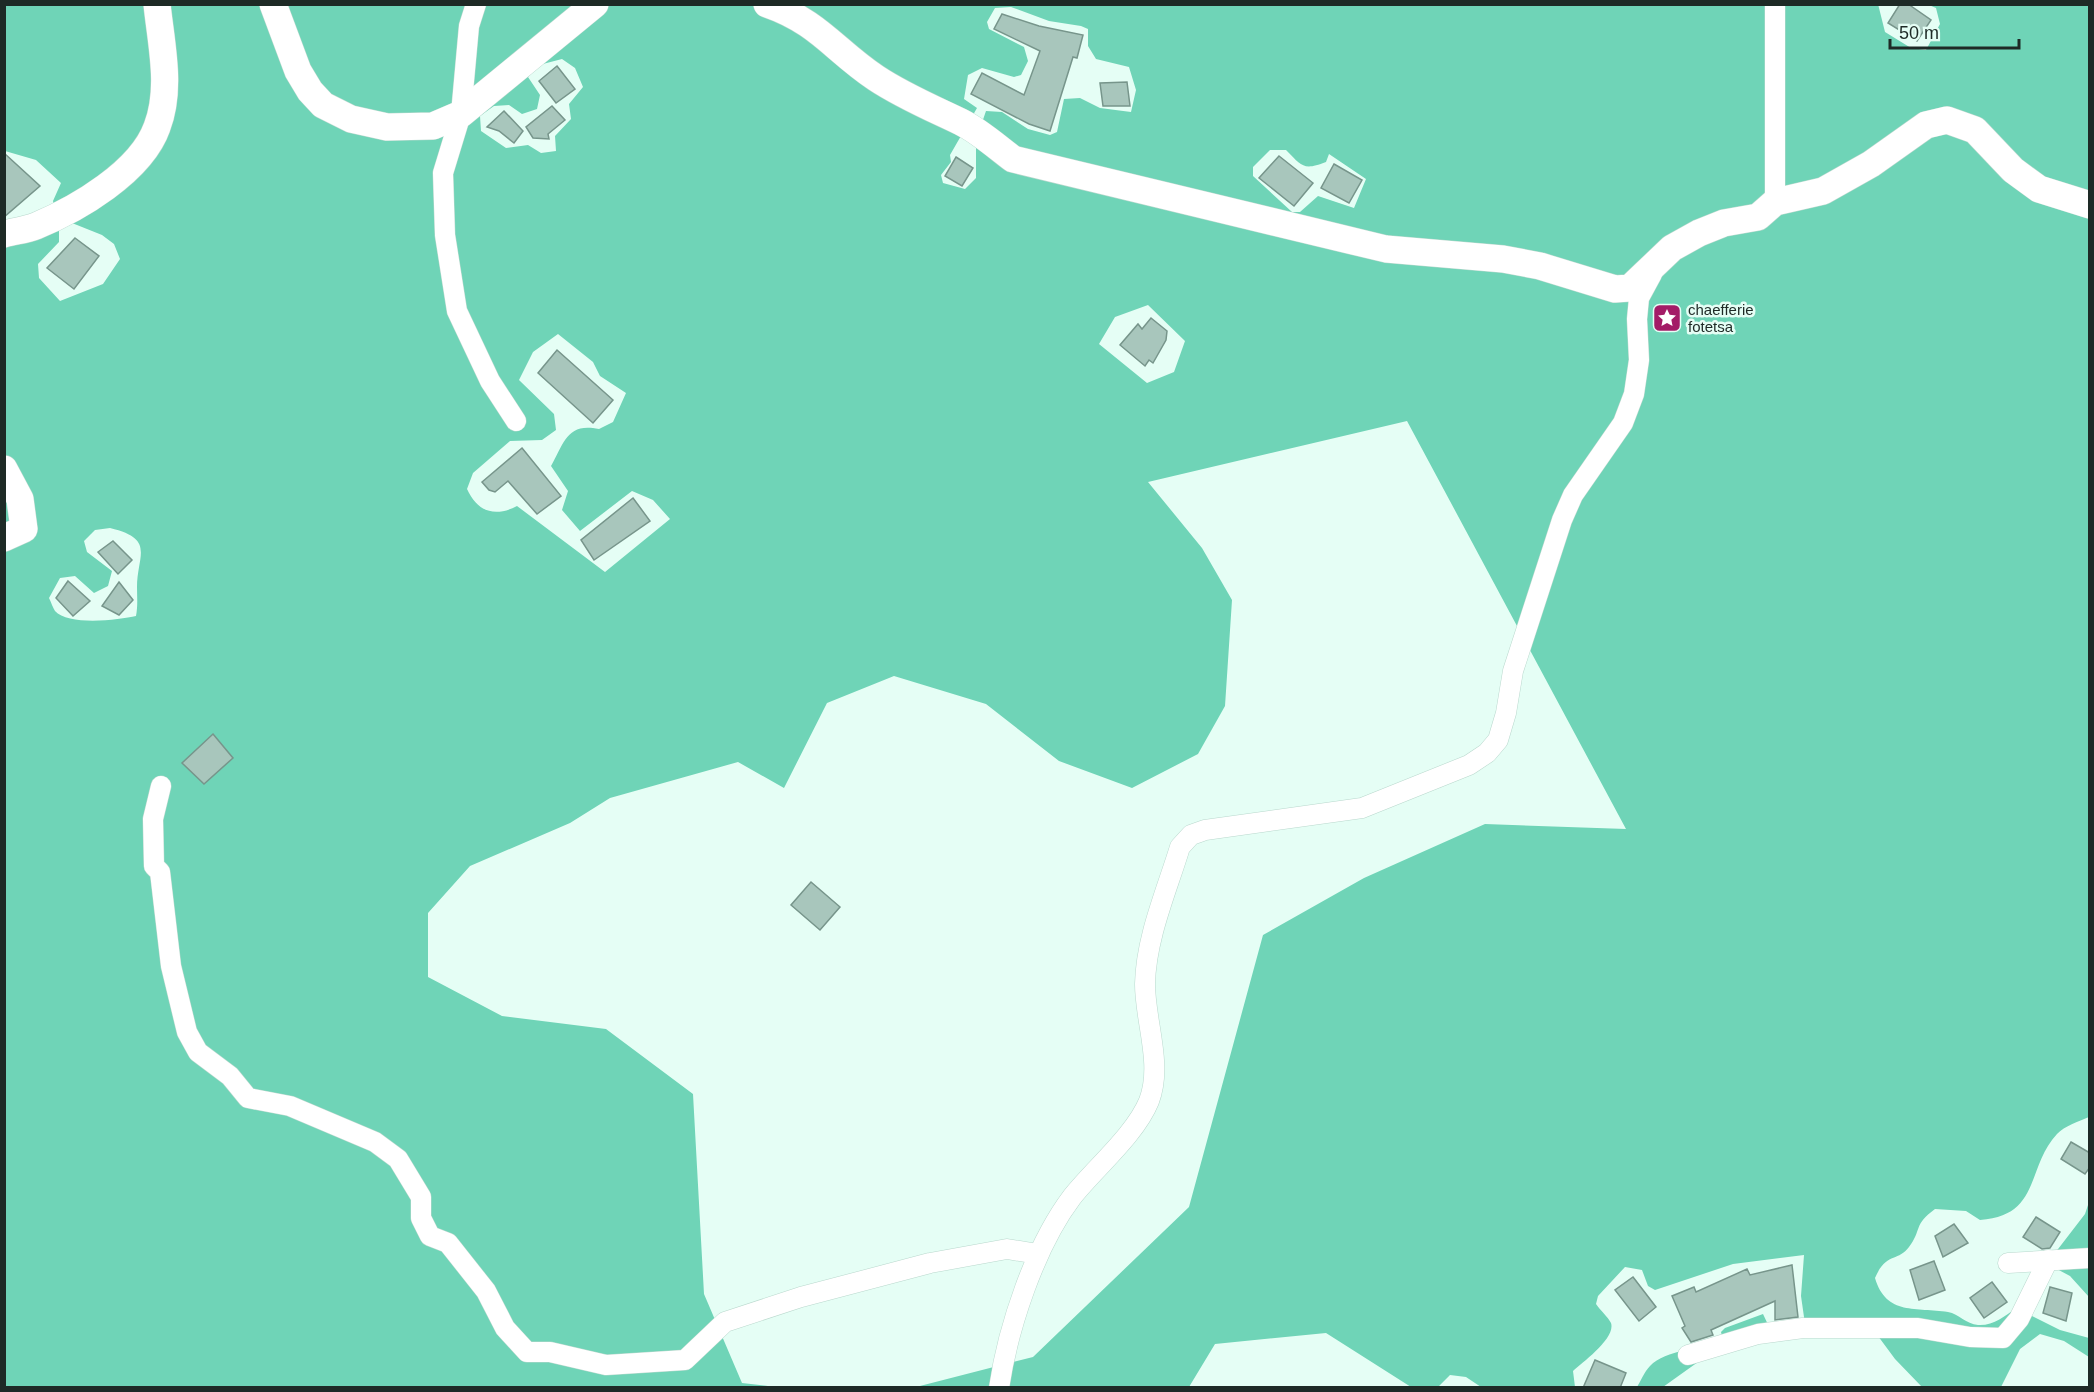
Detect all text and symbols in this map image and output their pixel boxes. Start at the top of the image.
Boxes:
scale bar [1890,12,2019,50]
text: 50 m [1899,23,1939,43]
place label: chaefferie fotetsa [1688,301,1754,335]
place icon: chaefferie fotetsa [1651,302,1683,334]

